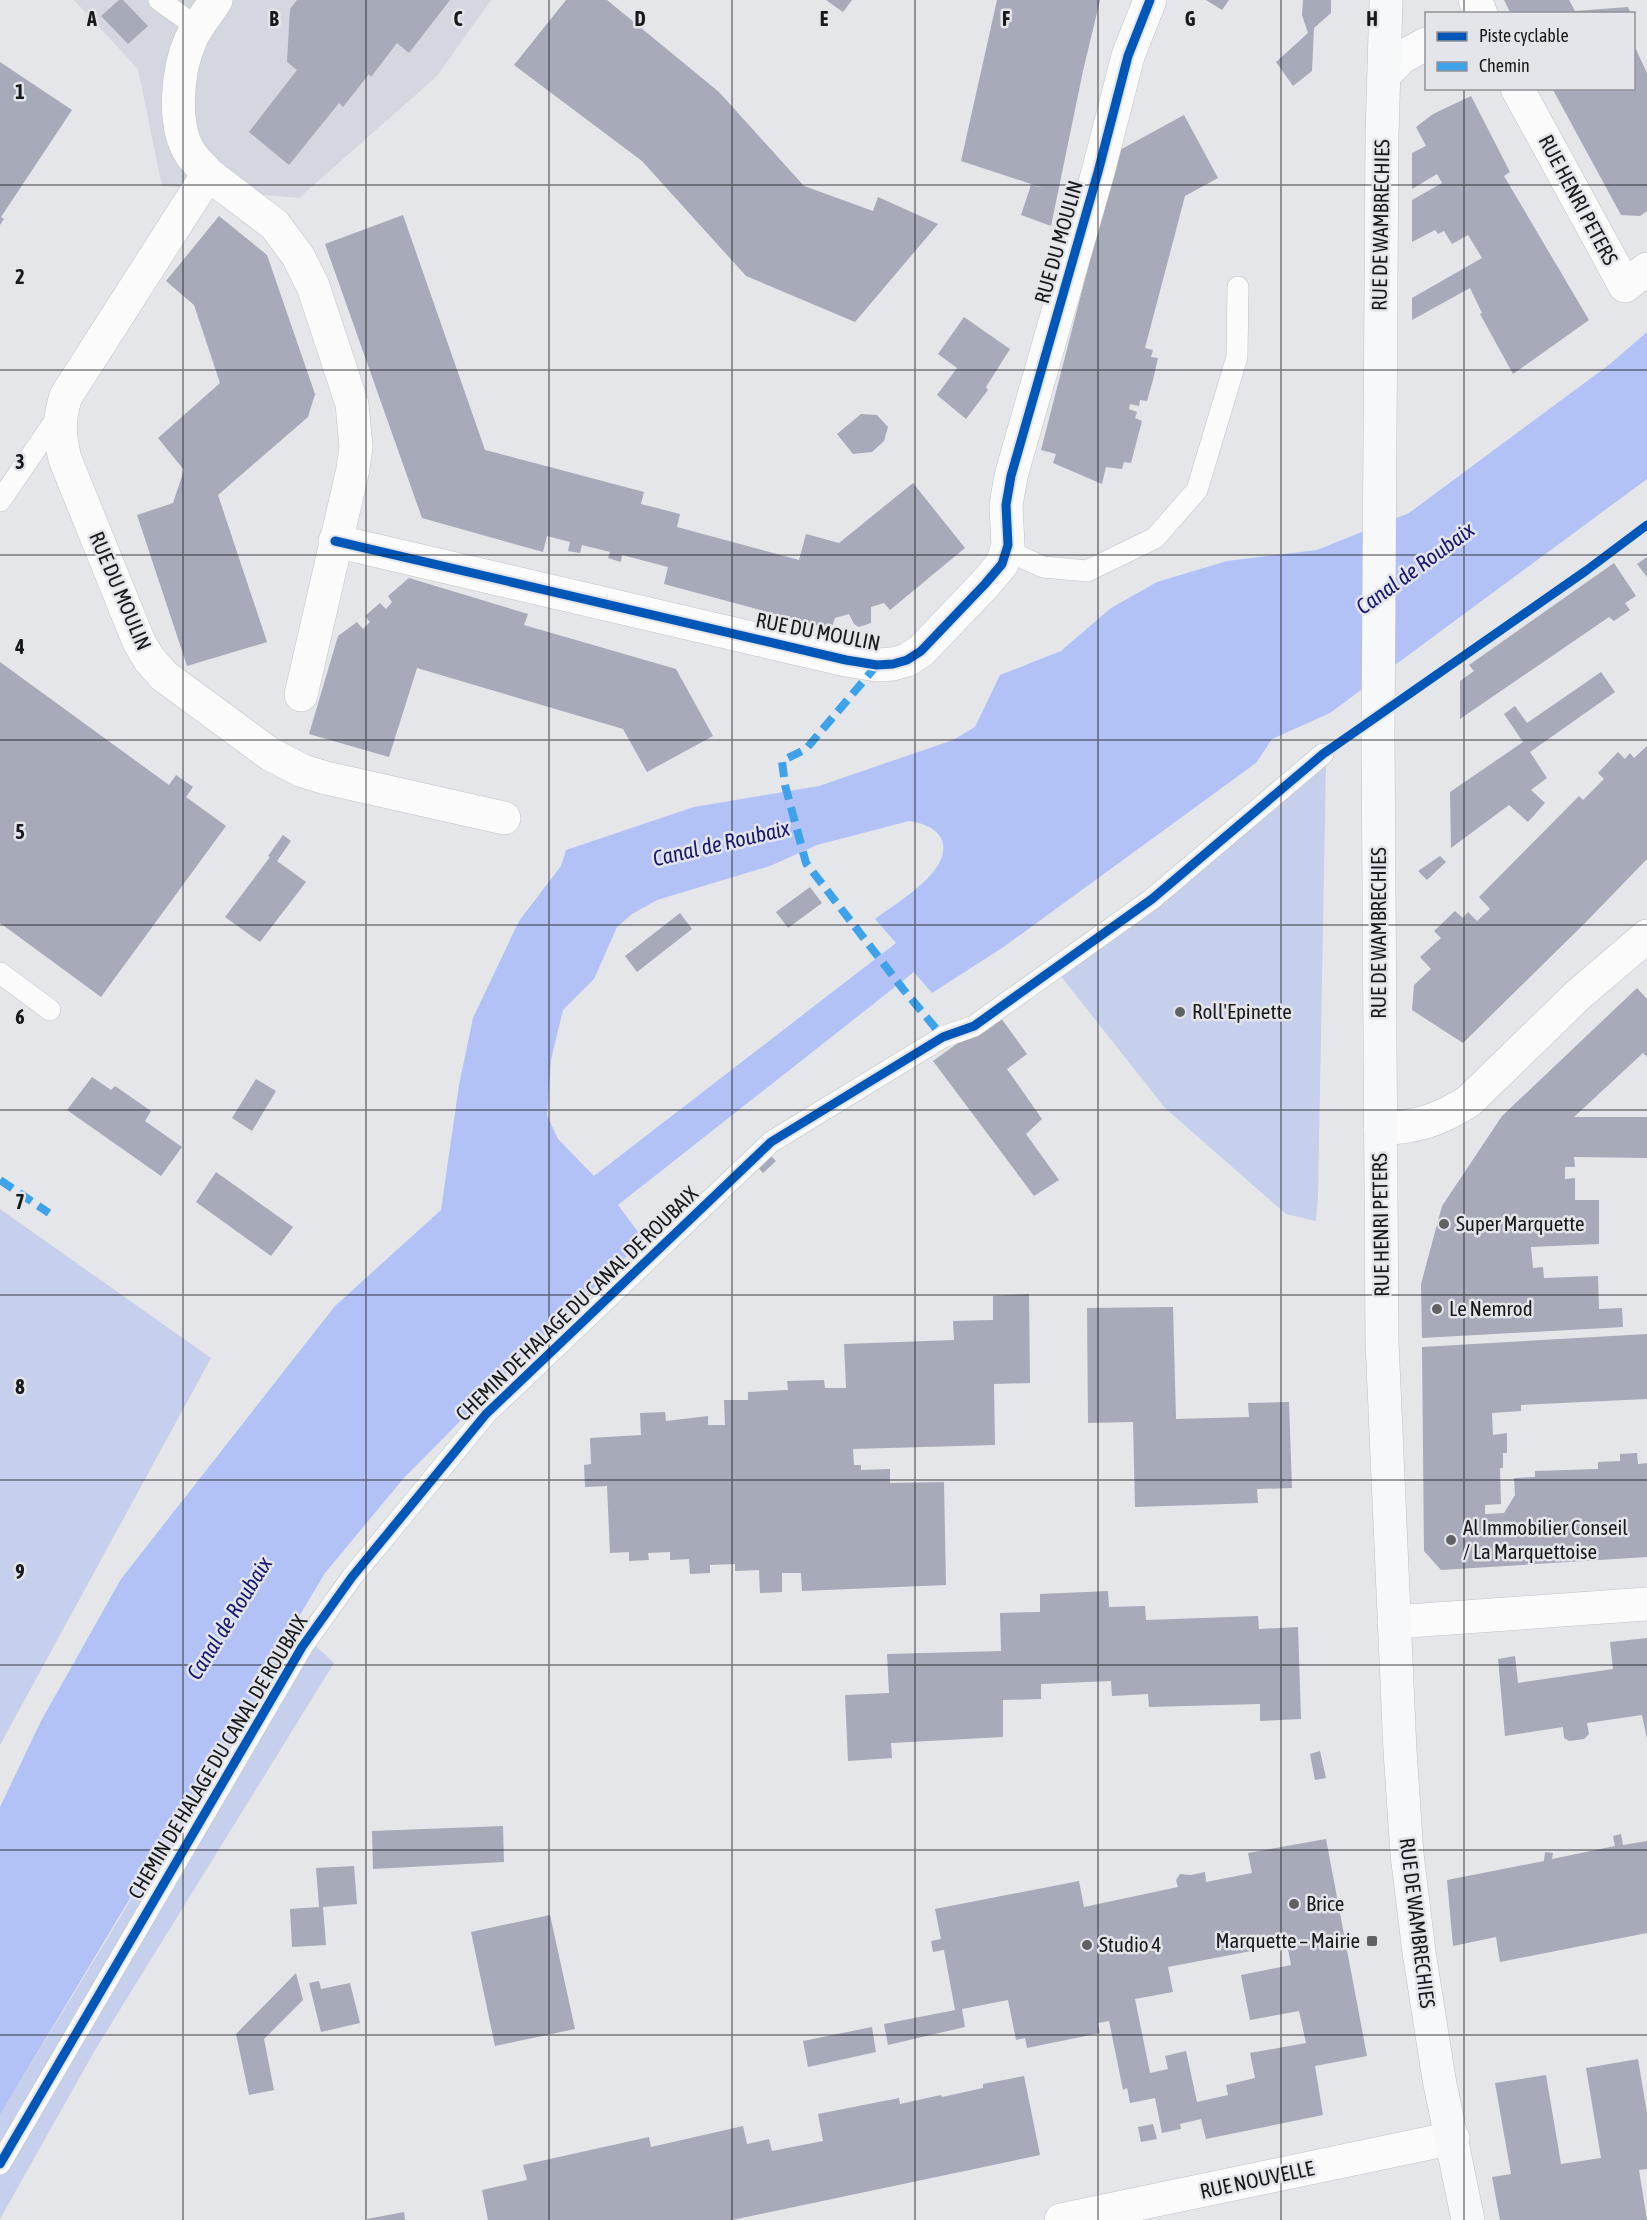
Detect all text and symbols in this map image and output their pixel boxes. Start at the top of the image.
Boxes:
text: A [86,7,97,30]
text: B [269,7,279,30]
text: C [454,7,463,30]
text: D [634,7,646,30]
text: E [820,7,829,30]
text: F [1002,7,1010,30]
text: G [1185,7,1196,30]
text: H [1366,7,1378,30]
legend [1425,12,1635,90]
text: Piste cyclable [1479,25,1569,46]
text: Chemin [1479,55,1530,76]
text: 1 [15,80,25,103]
street label: RUE HENRI PETERS [1535,130,1623,269]
street label: RUE DE WAMBRECHIES [1367,139,1393,311]
street label: RUE DU MOULIN [1029,178,1087,306]
text: 2 [15,265,25,288]
text: 3 [15,450,25,473]
water label: Canal de Roubaix [1351,516,1479,620]
street label: RUE DU MOULIN [85,528,157,653]
street label: RUE DU MOULIN [754,607,882,655]
text: 4 [14,635,25,658]
water label: Canal de Roubaix [650,815,792,871]
text: 5 [15,820,25,843]
street label: RUE DE WAMBRECHIES [1366,847,1390,1019]
place label: Roll'Epinette [1192,999,1292,1023]
text: 6 [15,1005,25,1028]
marker: Roll'Epinette [1173,1005,1187,1019]
street label: RUE HENRI PETERS [1367,1153,1393,1297]
street label: CHEMIN DE HALAGE DU CANAL DE ROUBAIX [450,1181,703,1425]
text: 7 [15,1190,25,1213]
place label: Super Marquette [1456,1211,1585,1235]
marker: Super Marquette [1437,1217,1451,1231]
place label: Le Nemrod [1449,1296,1533,1320]
marker: Le Nemrod [1430,1302,1444,1316]
text: 8 [15,1375,25,1398]
place label: Al Immobilier Conseil / La Marquettoise [1463,1515,1628,1563]
marker: Al Immobilier Conseil / La Marquettoise [1444,1533,1458,1547]
water label: Canal de Roubaix [181,1552,277,1684]
text: 9 [15,1560,25,1583]
street label: CHEMIN DE HALAGE DU CANAL DE ROUBAIX [123,1610,312,1903]
street label: RUE DE WAMBRECHIES [1396,1836,1440,2010]
place label: Brice [1306,1891,1344,1915]
marker: Brice [1287,1897,1301,1911]
place label: Marquette – Mairie [1216,1928,1360,1952]
place label: Studio 4 [1099,1932,1162,1956]
marker: Marquette – Mairie [1365,1934,1379,1948]
marker: Studio 4 [1080,1938,1094,1952]
street label: RUE NOUVELLE [1197,2155,1316,2203]

